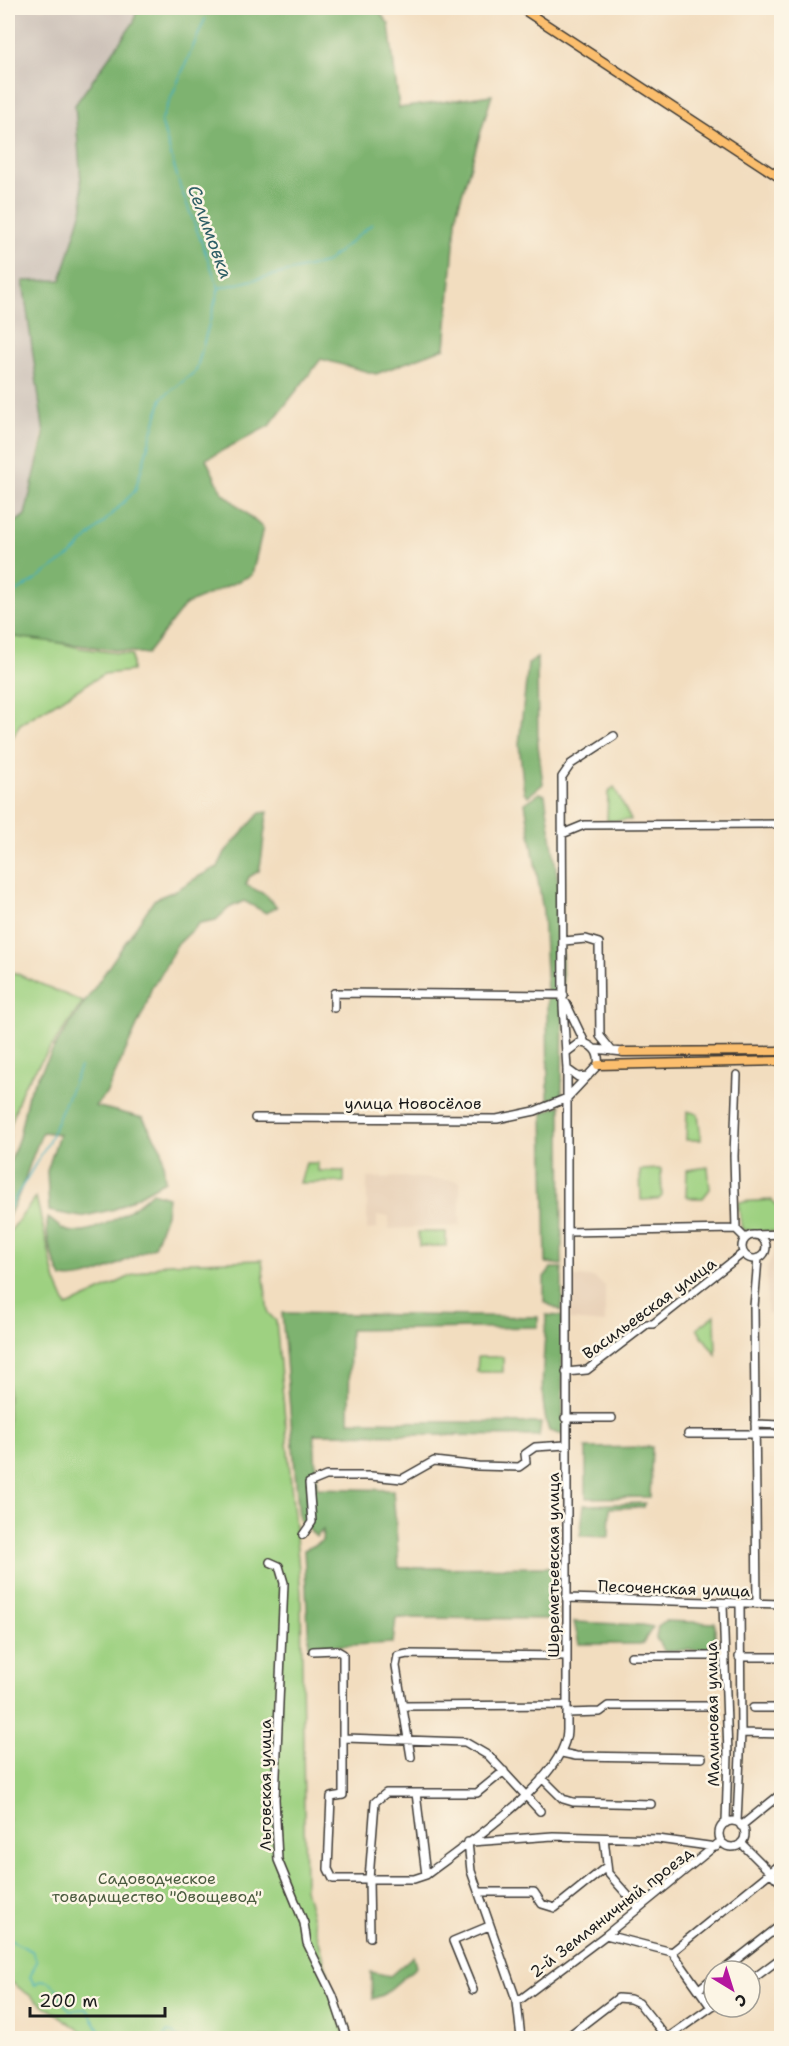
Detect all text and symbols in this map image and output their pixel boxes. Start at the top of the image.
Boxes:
water label: Селимовка [182,182,238,282]
street label: улица Новосёлов [345,1093,481,1114]
street label: Васильевская улица [578,1253,720,1364]
street label: Шереметьевская улица [543,1472,564,1658]
street label: Песоченская улица [598,1575,750,1602]
street label: Малиновая улица [701,1641,724,1787]
street label: Льговская улица [255,1719,276,1851]
street label: 2-й Земляничный проезд [526,1842,697,1983]
park label: Садоводческое товарищество "Овощевод" [52,1868,262,1907]
north arrow [702,1959,762,2019]
scale bar [30,1980,165,2018]
text: 200 m [39,1989,98,2013]
text: С [730,1989,751,2012]

